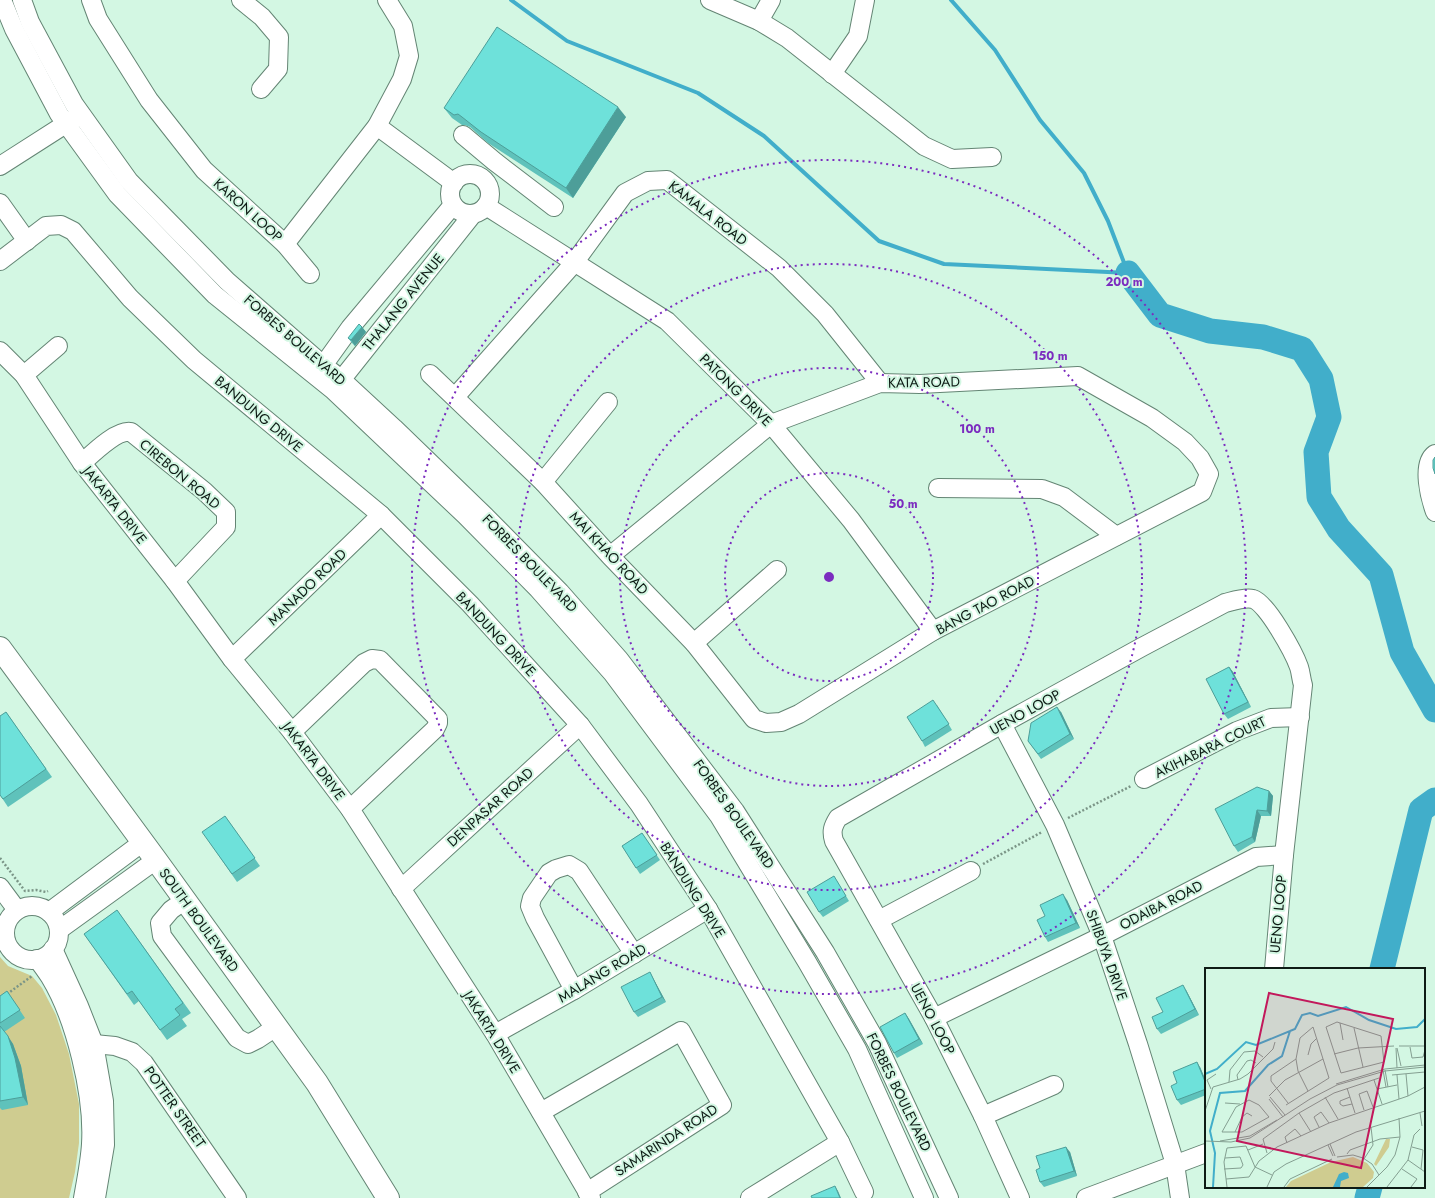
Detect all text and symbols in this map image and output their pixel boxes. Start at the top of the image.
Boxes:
street label: KARON LOOP [209,174,287,247]
street label: KAMALA ROAD [664,176,752,250]
street label: THALANG AVENUE [358,249,448,355]
text: 200 m [1105,273,1143,291]
street label: FORBES BOULEVARD [240,290,350,390]
text: 150 m [1032,347,1068,365]
street label: PATONG DRIVE [695,349,777,431]
street label: BANDUNG DRIVE [211,371,307,457]
street label: KATA ROAD [888,371,960,393]
text: 100 m [959,420,995,438]
street label: CIREBON ROAD [135,434,225,514]
street label: JAKARTA DRIVE [77,460,152,548]
text: 50 m [888,495,918,513]
street label: MAI KHAO ROAD [565,507,653,599]
street label: FORBES BOULEVARD [478,510,582,616]
street label: MANADO ROAD [263,544,351,630]
centre of rings [822,570,836,584]
street label: BANG TAO ROAD [932,571,1038,639]
street label: BANDUNG DRIVE [451,587,541,681]
street label: UENO LOOP [986,684,1064,740]
street label: AKIHABARA COURT [1151,711,1270,783]
street label: JAKARTA DRIVE [277,716,350,805]
street label: FORBES BOULEVARD [689,755,779,873]
street label: DENPASAR ROAD [442,763,538,851]
street label: BANDUNG DRIVE [655,838,731,942]
street label: SOUTH BOULEVARD [154,864,244,976]
street label: UENO LOOP [1265,874,1291,954]
street label: ODAIBA ROAD [1116,875,1206,935]
street label: SHIBUYA DRIVE [1081,907,1133,1003]
street label: MALANG ROAD [554,939,650,1007]
inset map [1205,968,1425,1188]
street label: UENO LOOP [906,980,960,1059]
street label: JAKARTA DRIVE [458,985,525,1077]
street label: FORBES BOULEVARD [862,1029,936,1155]
street label: POTTER STREET [139,1062,211,1152]
street label: SAMARINDA ROAD [610,1099,722,1181]

